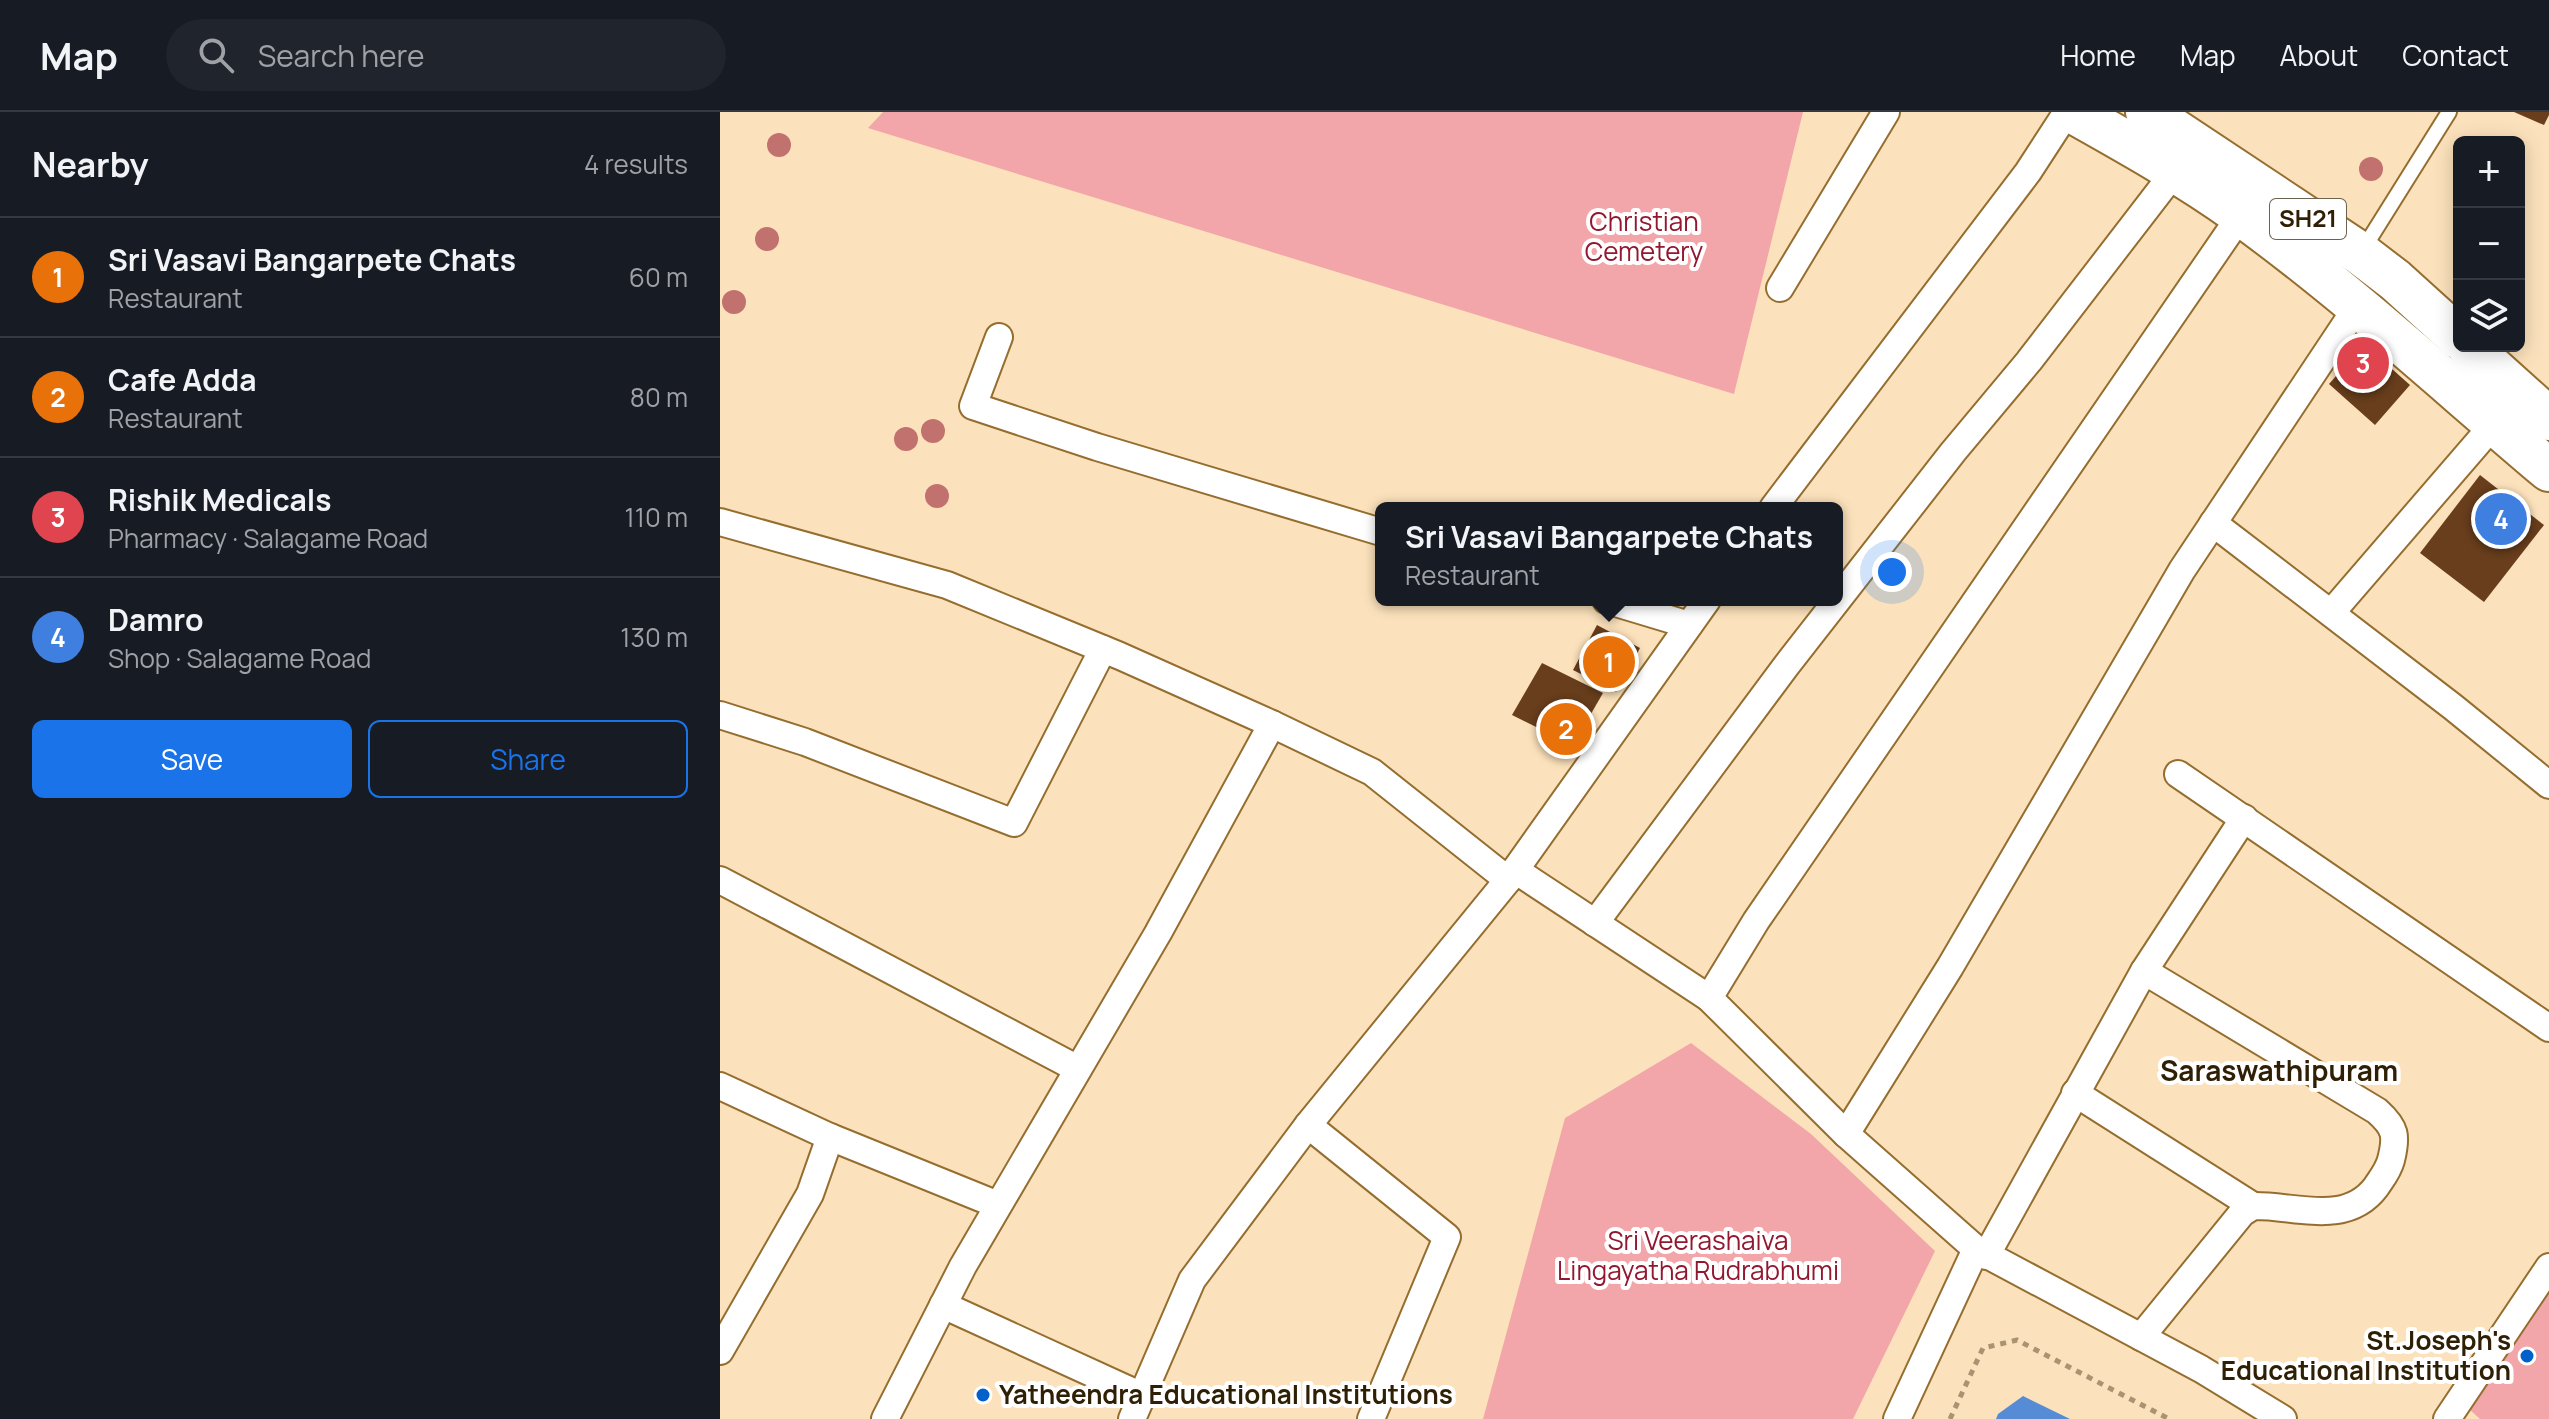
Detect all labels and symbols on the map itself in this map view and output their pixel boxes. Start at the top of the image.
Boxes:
road number: SH21 [2270,199,2346,239]
park label: Christian Cemetery [1585,203,1704,269]
pin: 3 [2337,333,2389,393]
pin: 4 [2475,489,2527,549]
your location [1872,552,1912,592]
pin: 1 [1583,632,1635,692]
pin: 2 [1540,699,1592,759]
district label: Saraswathipuram [2160,1051,2398,1089]
park label: Sri Veerashaiva Lingayatha Rudrabhumi [1557,1222,1839,1288]
place label: St.Joseph's Educational Institution [2221,1322,2511,1388]
marker: St.Joseph's Educational Institution [2518,1347,2536,1365]
place label: Yatheendra Educational Institutions [999,1376,1453,1412]
marker: Yatheendra Educational Institutions [974,1386,992,1404]

